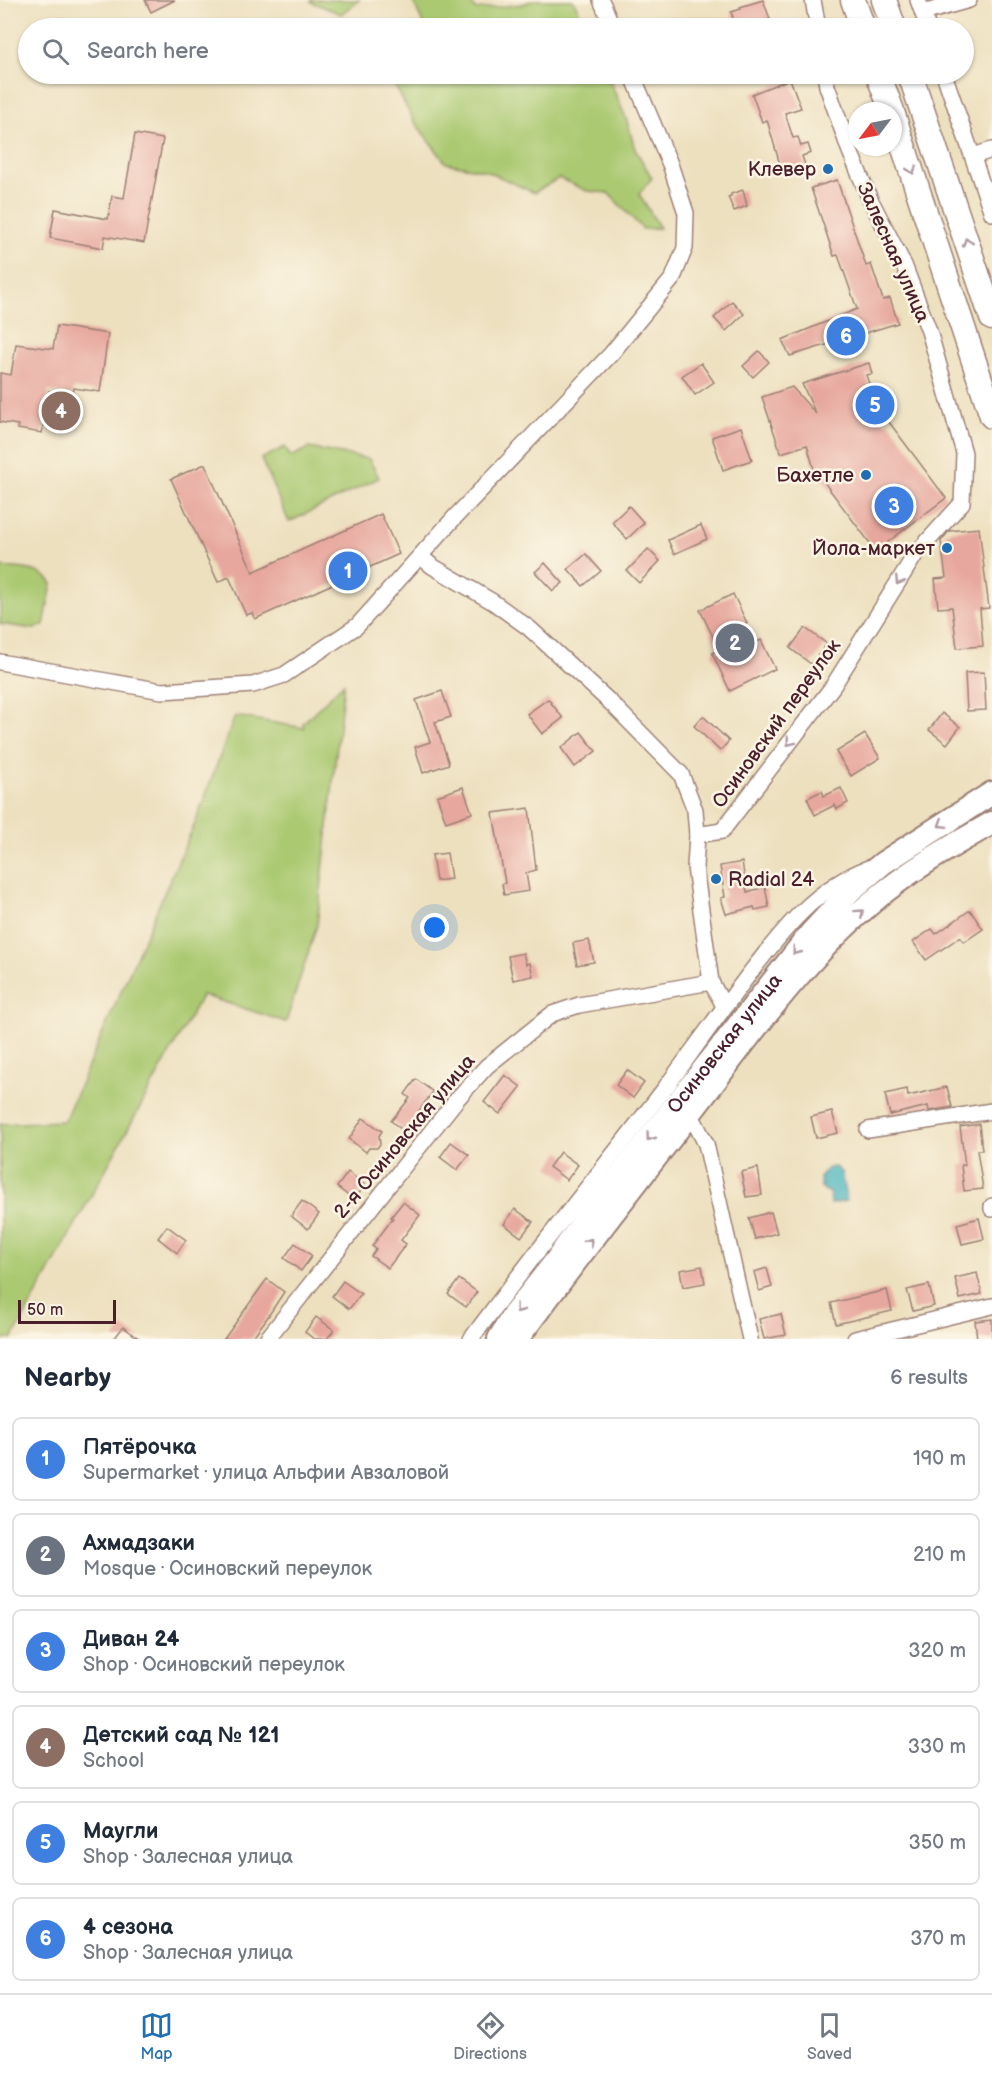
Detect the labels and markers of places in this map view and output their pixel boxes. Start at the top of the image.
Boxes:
place label: Клевер [748,158,817,182]
marker: Клевер [821,162,835,176]
pin: 6 [826,314,866,358]
pin: 5 [856,382,894,428]
pin: 4 [42,388,80,434]
place label: Бахетле [776,464,854,488]
marker: Бахетле [859,468,873,482]
pin: 3 [874,484,914,528]
place label: Йола-маркет [812,537,936,561]
marker: Йола-маркет [940,541,954,555]
pin: 1 [328,548,368,594]
pin: 2 [716,620,754,666]
place label: Radial 24 [728,868,815,892]
marker: Radial 24 [709,872,723,886]

